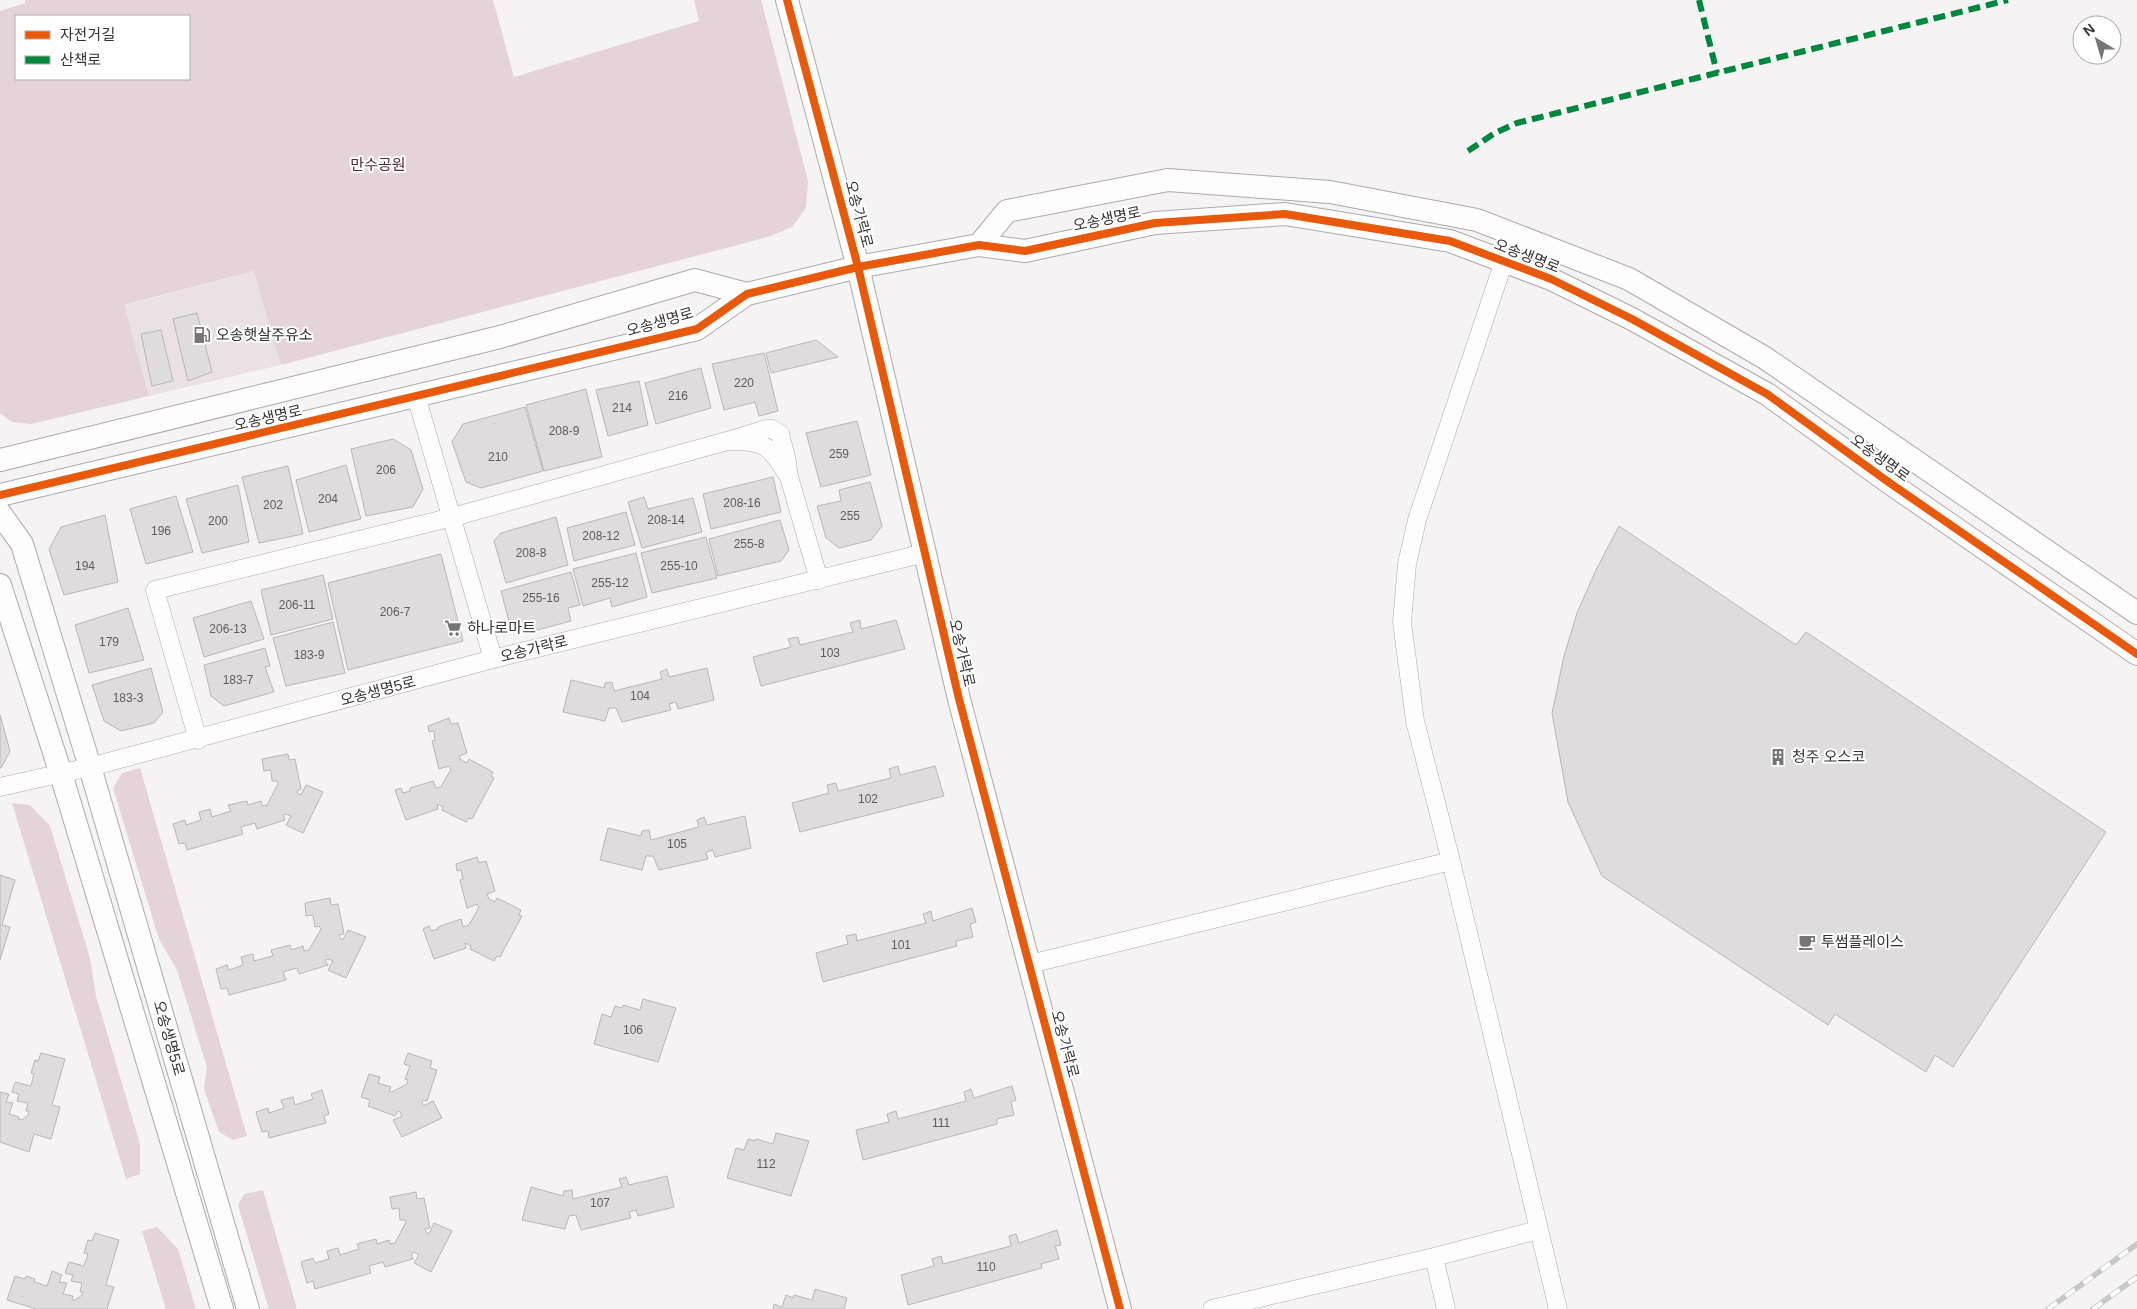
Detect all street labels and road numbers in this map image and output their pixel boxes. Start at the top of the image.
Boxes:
street label: 오송가락로 [842,178,877,249]
street label: 오송생명로 [1071,203,1142,234]
street label: 오송생명로 [1492,235,1562,276]
street label: 오송생명로 [624,304,695,339]
street label: 오송생명로 [232,401,303,434]
street label: 오송생명로 [1847,430,1913,485]
street label: 오송가락로 [946,617,979,688]
street label: 오송가락로 [498,632,569,665]
street label: 오송생명5로 [338,672,417,709]
street label: 오송생명5로 [151,998,188,1077]
street label: 오송가락로 [1048,1008,1083,1079]

